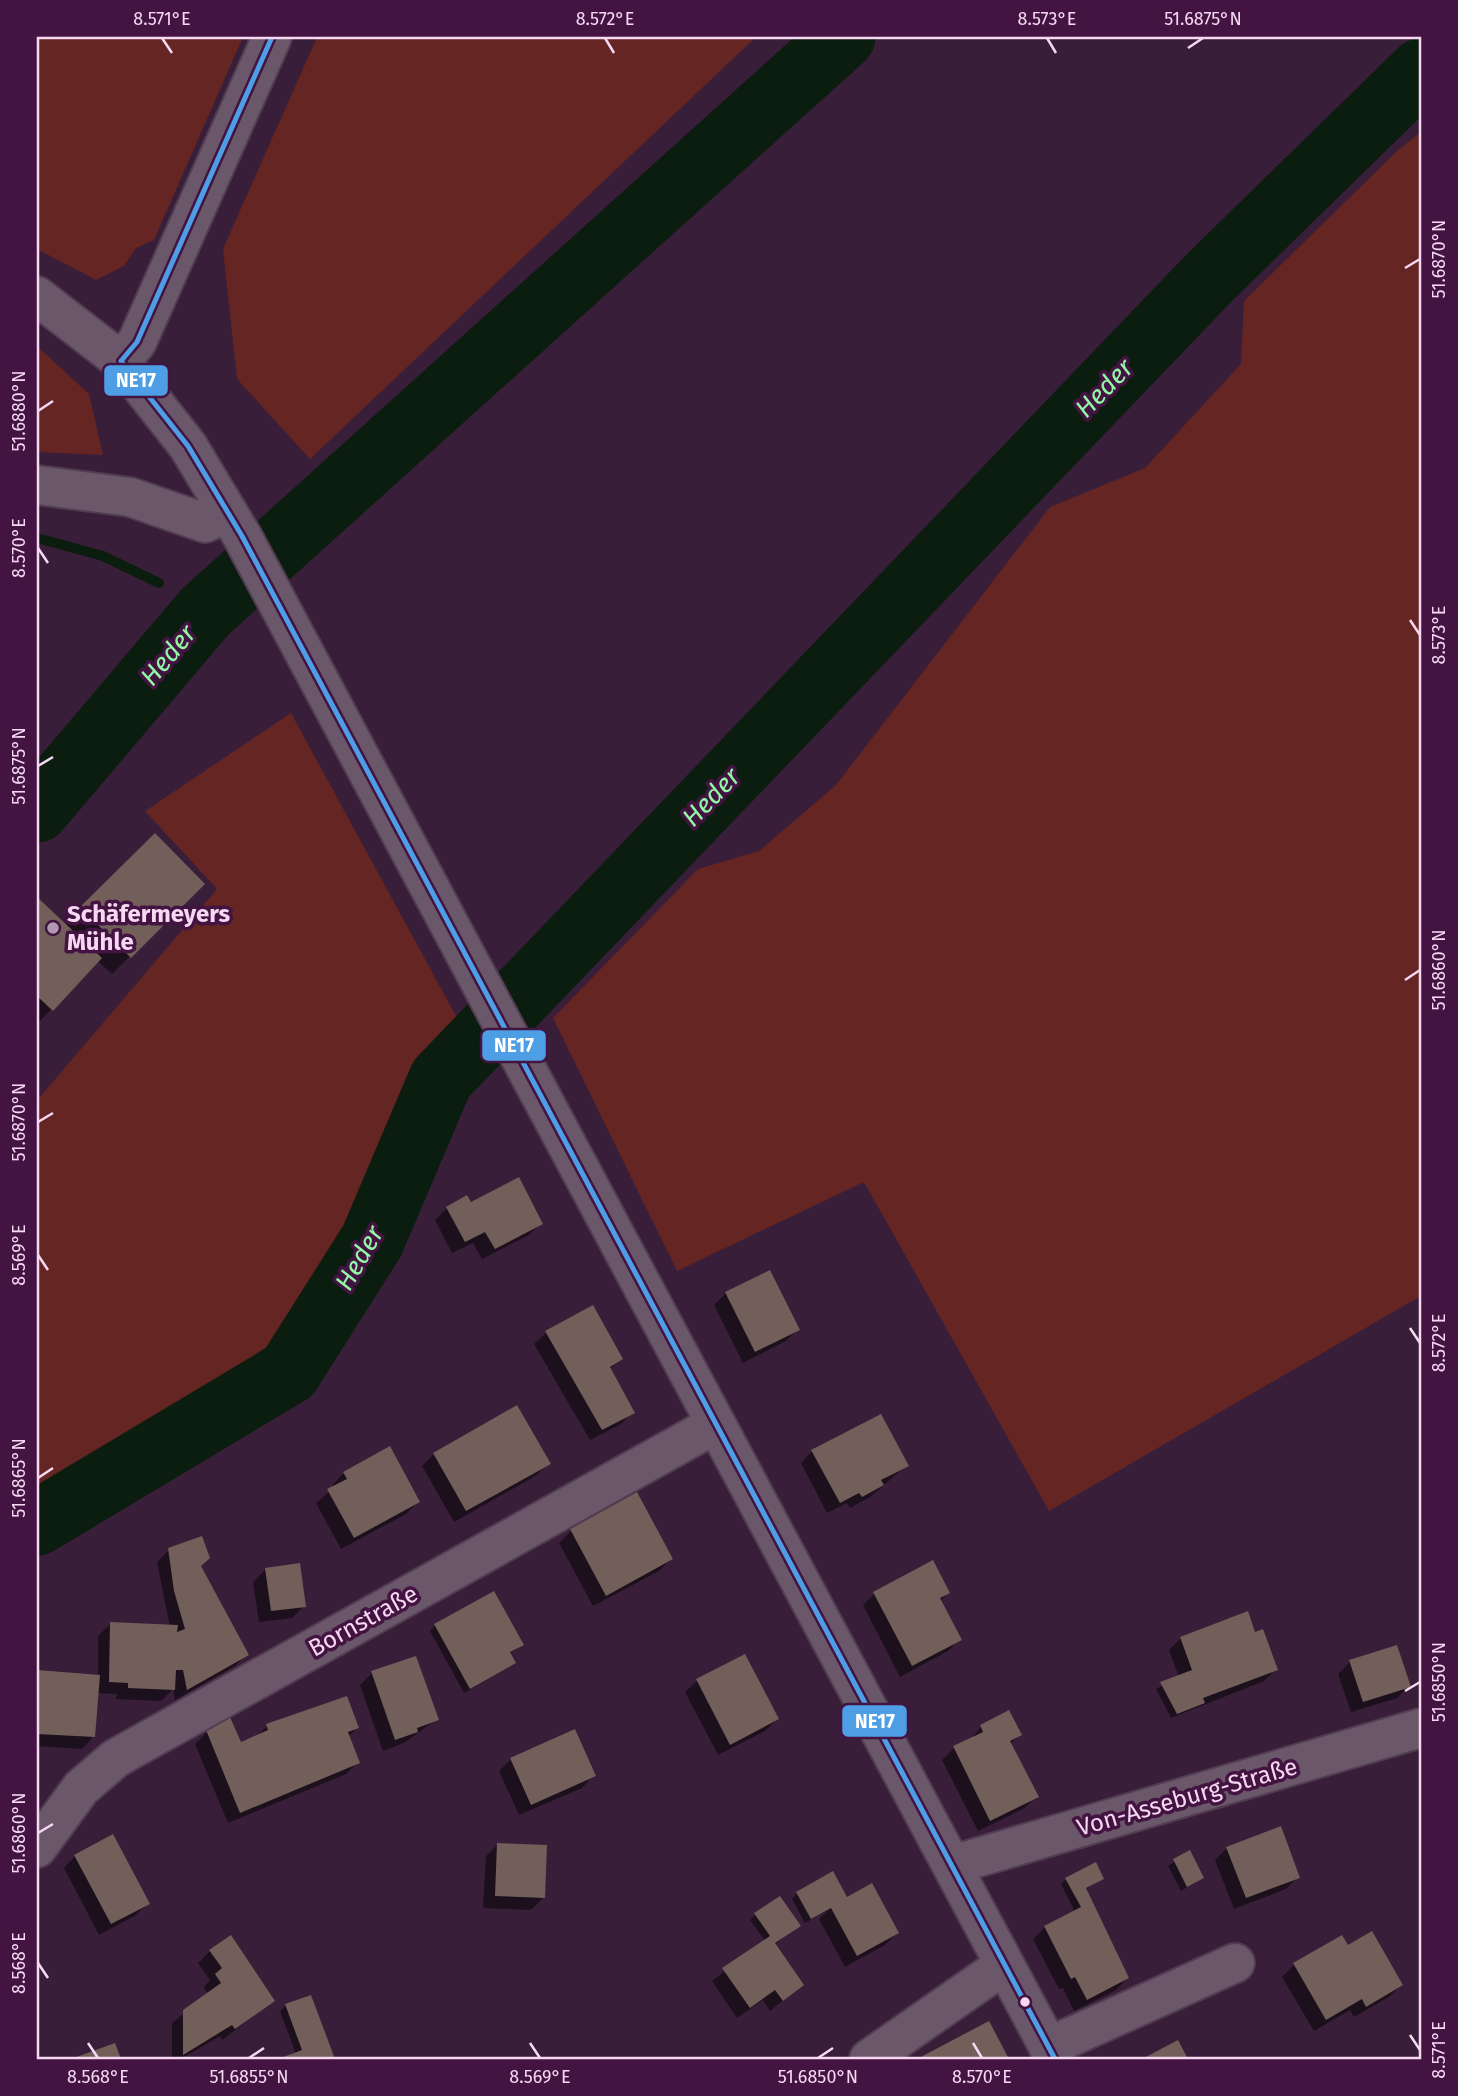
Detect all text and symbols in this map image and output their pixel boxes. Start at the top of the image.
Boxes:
text: 8.571°E [133,8,191,30]
text: 8.572°E [576,8,634,30]
text: 8.573°E [1018,8,1076,30]
text: 51.6875°N [1164,8,1242,30]
text: 51.6870°N [1428,220,1450,298]
water label: Heder [1069,352,1140,424]
line badge: NE17 [103,364,169,397]
text: NE17 [116,369,156,392]
text: 51.6880°N [8,370,30,452]
text: 8.570°E [8,518,30,578]
text: 8.573°E [1428,606,1450,664]
water label: Heder [134,618,203,692]
text: 51.6875°N [8,727,30,805]
water label: Heder [676,761,747,833]
place label: Schäfermeyers Mühle [67,900,231,956]
marker: Schäfermeyers Mühle [45,920,61,936]
text: 51.6860°N [1428,930,1450,1010]
line badge: NE17 [481,1029,547,1062]
text: NE17 [494,1034,534,1057]
text: 51.6870°N [8,1083,30,1161]
water label: Heder [329,1219,391,1296]
text: 8.569°E [8,1224,30,1286]
text: 8.572°E [1428,1314,1450,1372]
text: 51.6865°N [8,1438,30,1518]
street label: Bornstraße [303,1580,423,1662]
text: 51.6850°N [1428,1642,1450,1722]
line badge: NE17 [841,1704,908,1738]
text: NE17 [855,1710,895,1733]
street label: Von-Asseburg-Straße [1074,1752,1300,1842]
text: 51.6860°N [8,1793,30,1873]
text: 8.568°E [8,1932,30,1994]
unlabelled marker [1018,1995,1032,2009]
text: 8.571°E [1428,2021,1450,2079]
text: 8.568°E [67,2066,129,2088]
text: 51.6855°N [209,2066,289,2088]
text: 8.569°E [509,2066,571,2088]
text: 51.6850°N [778,2066,858,2088]
text: 8.570°E [952,2066,1012,2088]

